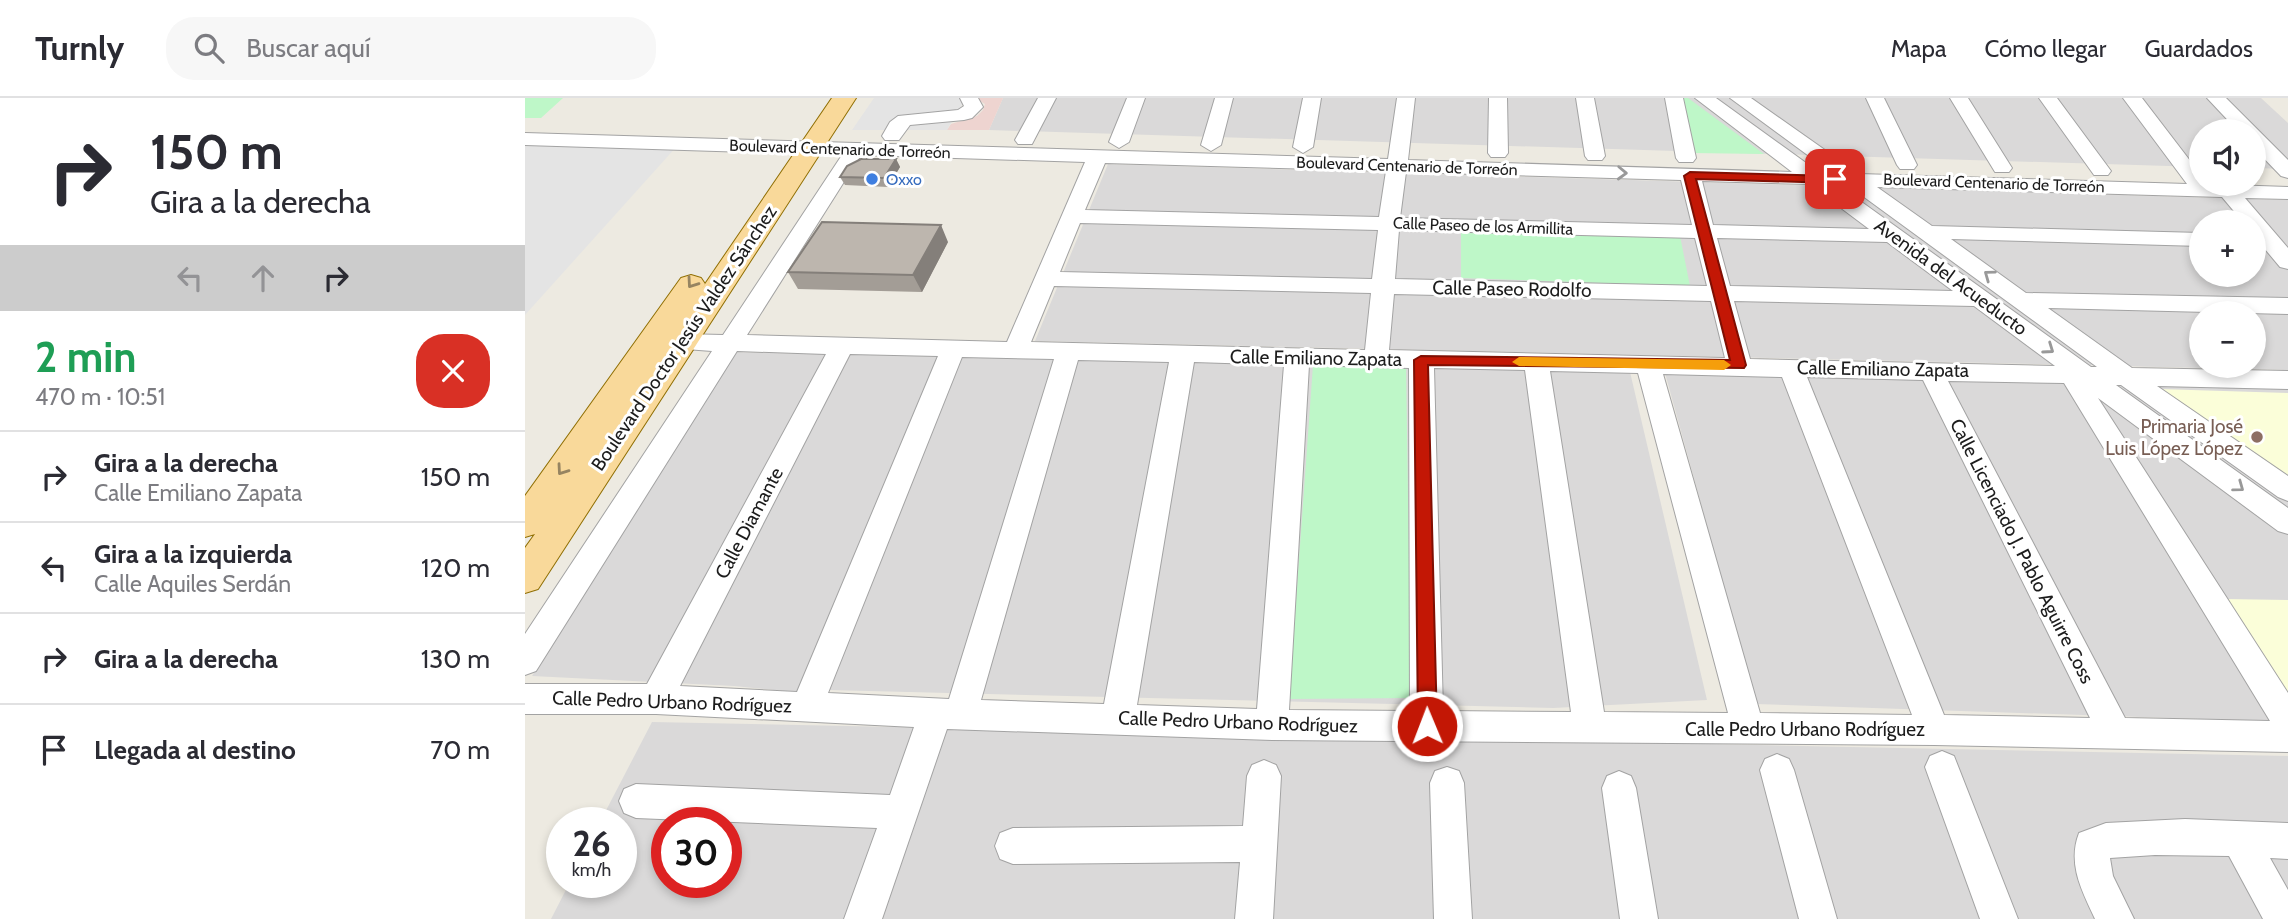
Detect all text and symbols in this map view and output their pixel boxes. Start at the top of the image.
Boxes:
search box [166,17,656,80]
text: Turnly [35,28,124,68]
icon: search [190,29,228,67]
text: Buscar aquí [246,32,370,64]
text: Mapa [1891,34,1947,63]
text: Cómo llegar [1985,34,2106,63]
text: Guardados [2144,34,2253,63]
map controls [2189,119,2266,378]
button: sound [2189,119,2266,196]
text: 150 m [150,122,283,181]
icon: right [35,126,126,217]
street label: Boulevard Centenario de Torreón [729,136,951,162]
pin [1805,149,1865,209]
street label: Boulevard Centenario de Torreón [1296,153,1518,179]
icon: arrive [1816,160,1854,198]
one-way arrow [1617,165,1627,181]
place label: Oxxo [886,170,922,189]
street label: Boulevard Centenario de Torreón [1883,170,2105,196]
marker: Oxxo [864,171,880,187]
text: Gira a la derecha [150,182,371,221]
street label: Boulevard Doctor Jesús Valdez Sánchez [586,201,782,475]
button: + [2189,210,2266,287]
street label: Calle Paseo de los Armillita [1393,213,1574,239]
street label: Avenida del Acueducto [1870,214,2032,340]
icon: left [171,259,209,297]
icon: ahead [244,259,282,297]
icon: right [317,259,355,297]
one-way arrow [1984,271,1997,283]
one-way arrow [688,275,700,288]
street label: Calle Paseo Rodolfo [1432,276,1592,302]
button: − [2189,301,2266,378]
text: 2 min [35,331,136,383]
button: close [416,334,490,408]
one-way arrow [2041,341,2054,353]
street label: Calle Emiliano Zapata [1230,345,1402,371]
street label: Calle Emiliano Zapata [1797,356,1969,382]
text: 470 m · 10:51 [35,383,165,411]
street label: Calle Licenciado J. Pablo Aguirre Coss [1945,415,2099,687]
place label: Primaria José Luis López López [2105,415,2243,460]
marker: Primaria José Luis López López [2249,429,2265,445]
text: Gira a la derecha [94,447,278,479]
icon: right [35,458,73,496]
text: 150 m [421,461,490,493]
one-way arrow [558,462,570,475]
street label: Calle Diamante [710,463,788,583]
text: Calle Emiliano Zapata [94,479,302,507]
one-way arrow [2231,479,2244,491]
text: Gira a la izquierda [94,538,292,570]
icon: left [35,549,73,587]
text: 120 m [421,552,490,584]
text: Calle Aquiles Serdán [94,570,291,598]
icon: right [35,640,73,678]
text: Gira a la derecha [94,643,278,675]
text: 130 m [421,643,490,675]
street label: Calle Pedro Urbano Rodríguez [552,686,792,718]
position arrow [1390,689,1464,763]
street label: Calle Pedro Urbano Rodríguez [1118,706,1358,738]
street label: Calle Pedro Urbano Rodríguez [1685,718,1925,741]
icon: arrive [35,731,73,769]
text: Llegada al destino [94,734,296,766]
text: 70 m [430,734,490,766]
speed limit sign: 30 [651,807,742,898]
text: 26 [572,822,611,865]
text: km/h [572,859,611,881]

